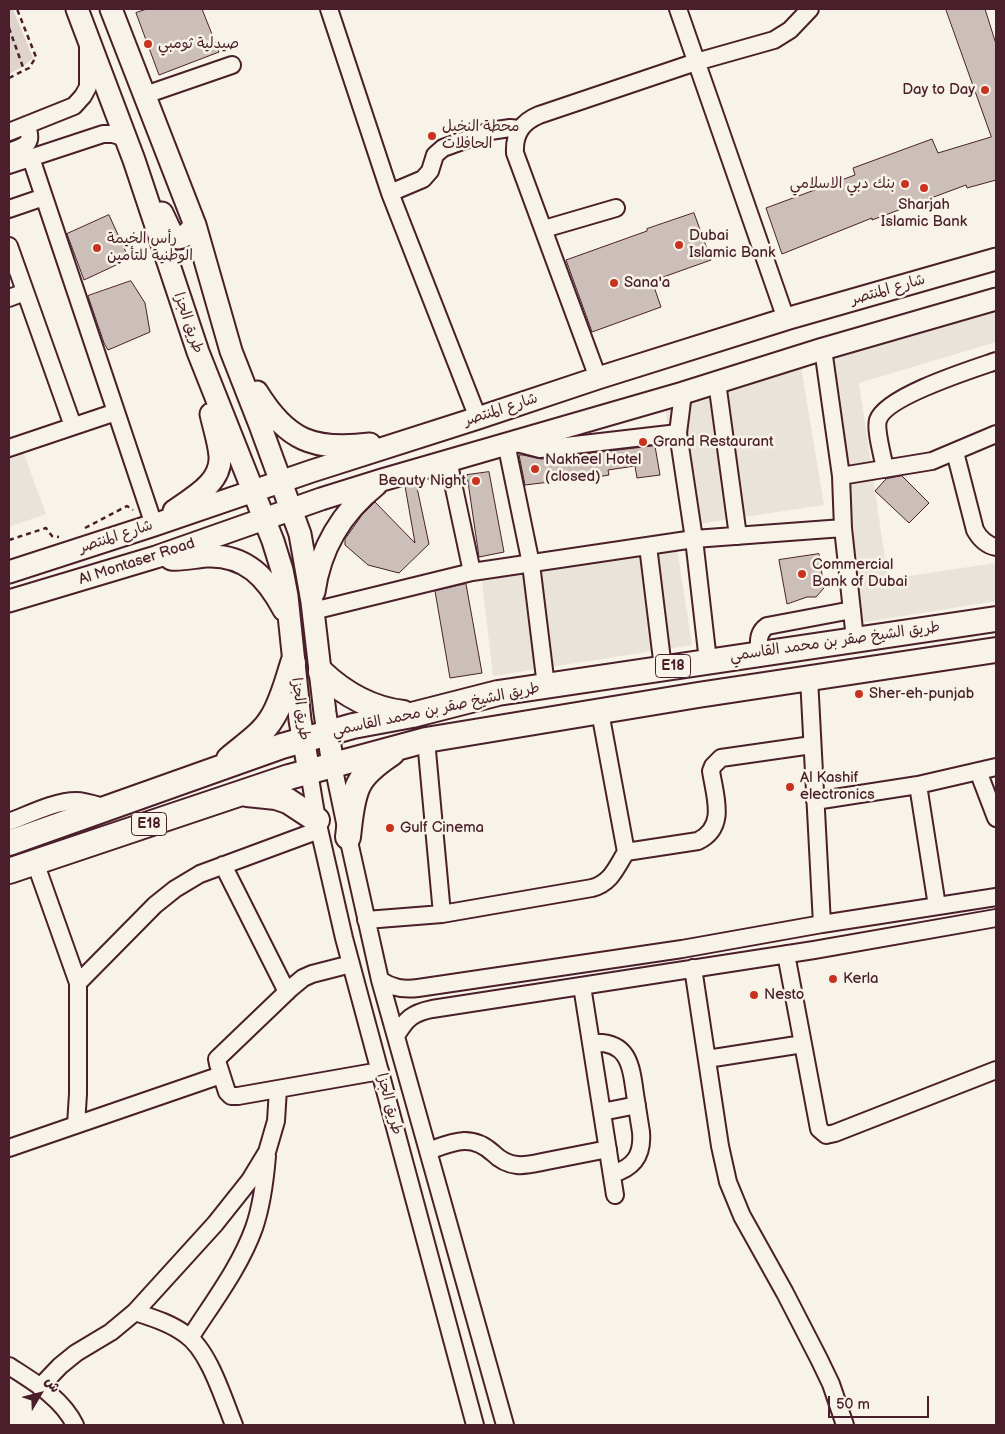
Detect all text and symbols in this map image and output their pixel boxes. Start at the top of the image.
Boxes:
place label: صيدلية ثومبي [158,35,239,53]
marker: صيدلية ثومبي [142,38,154,50]
place label: Day to Day [902,81,975,99]
marker: Day to Day [979,84,991,96]
place label: محطة النخيل الحافلات [442,118,520,153]
marker: محطة النخيل الحافلات [426,130,438,142]
place label: بنك دبي الاسلامي [790,175,895,193]
marker: بنك دبي الاسلامي [899,178,911,190]
marker: Sharjah Islamic Bank [918,182,930,194]
place label: Sharjah Islamic Bank [881,196,967,231]
place label: Dubai Islamic Bank [689,227,775,262]
place label: رأس الخيمة الوطنية للتأمين [107,230,193,265]
marker: Dubai Islamic Bank [673,239,685,251]
marker: رأس الخيمة الوطنية للتأمين [91,242,103,254]
street label: شارع المنتصر [849,271,927,309]
place label: Sana'a [624,274,670,292]
marker: Sana'a [608,277,620,289]
street label: طريق الجزا [169,290,207,356]
street label: شارع المنتصر [462,390,540,430]
place label: Grand Restaurant [653,433,774,451]
marker: Grand Restaurant [637,436,649,448]
place label: Nakheel Hotel (closed) [545,451,641,486]
marker: Nakheel Hotel (closed) [529,463,541,475]
place label: Beauty Night [378,472,466,490]
marker: Beauty Night [470,475,482,487]
street label: شارع المنتصر [77,517,155,557]
street label: Al Montaser Road [77,535,197,589]
place label: Commercial Bank of Dubai [812,556,908,591]
marker: Commercial Bank of Dubai [796,568,808,580]
street label: طريق الشيخ صقر بن محمد القاسمي [729,618,941,666]
road number: E18 [656,654,690,678]
street label: طريق الجزا [287,676,313,742]
street label: طريق الشيخ صقر بن محمد القاسمي [331,679,541,741]
place label: Sher-eh-punjab [869,685,974,703]
marker: Sher-eh-punjab [853,688,865,700]
place label: Al Kashif electronics [800,769,875,804]
marker: Al Kashif electronics [784,781,796,793]
road number: E18 [132,812,166,836]
place label: Gulf Cinema [400,819,484,837]
marker: Gulf Cinema [384,822,396,834]
place label: Kerla [843,970,879,988]
marker: Kerla [827,973,839,985]
place label: Nesto [764,986,804,1004]
marker: Nesto [748,989,760,1001]
street label: طريق الجزا [372,1071,406,1137]
north arrow [15,1369,65,1419]
text: ش [41,1373,64,1396]
scale bar [830,1386,931,1418]
text: 50 m [836,1395,870,1414]

